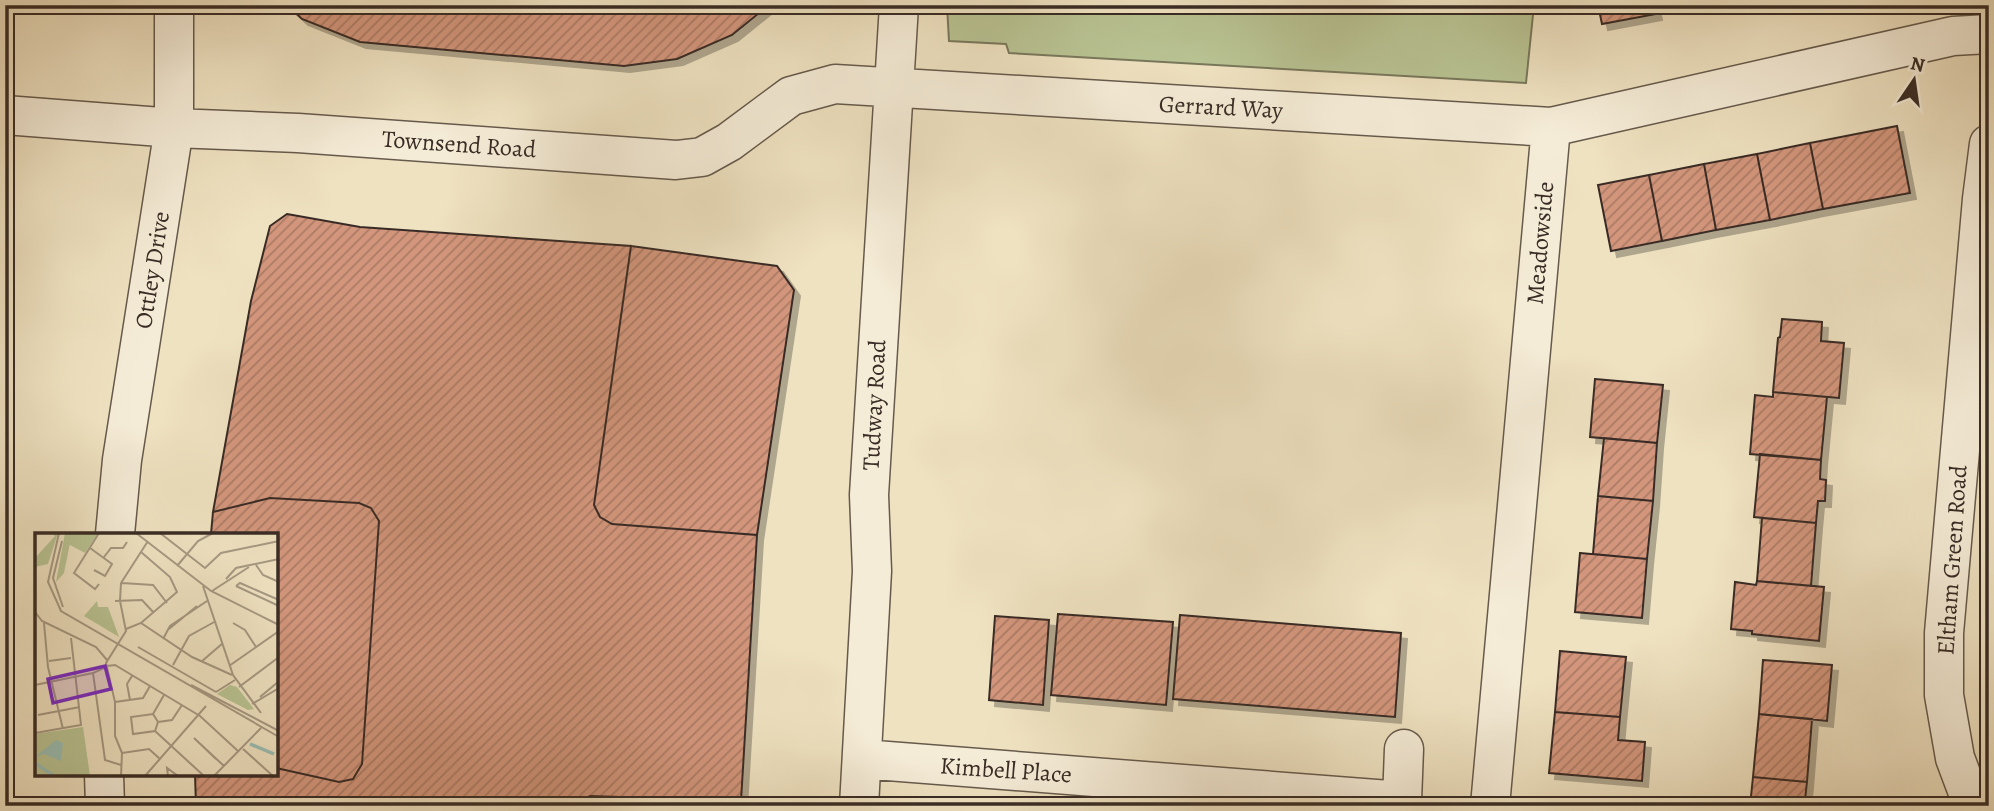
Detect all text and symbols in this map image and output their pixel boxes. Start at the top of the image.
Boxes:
north arrow [1878,46,1948,116]
text: N [1908,50,1927,79]
street label: Gerrard Way [1158,88,1284,126]
street label: Townsend Road [381,123,537,165]
street label: Meadowside [1519,180,1561,306]
street label: Ottley Drive [127,209,177,331]
street label: Tudway Road [855,339,893,471]
street label: Eltham Green Road [1929,464,1975,656]
inset map [35,533,278,776]
street label: Kimbell Place [939,749,1073,791]

